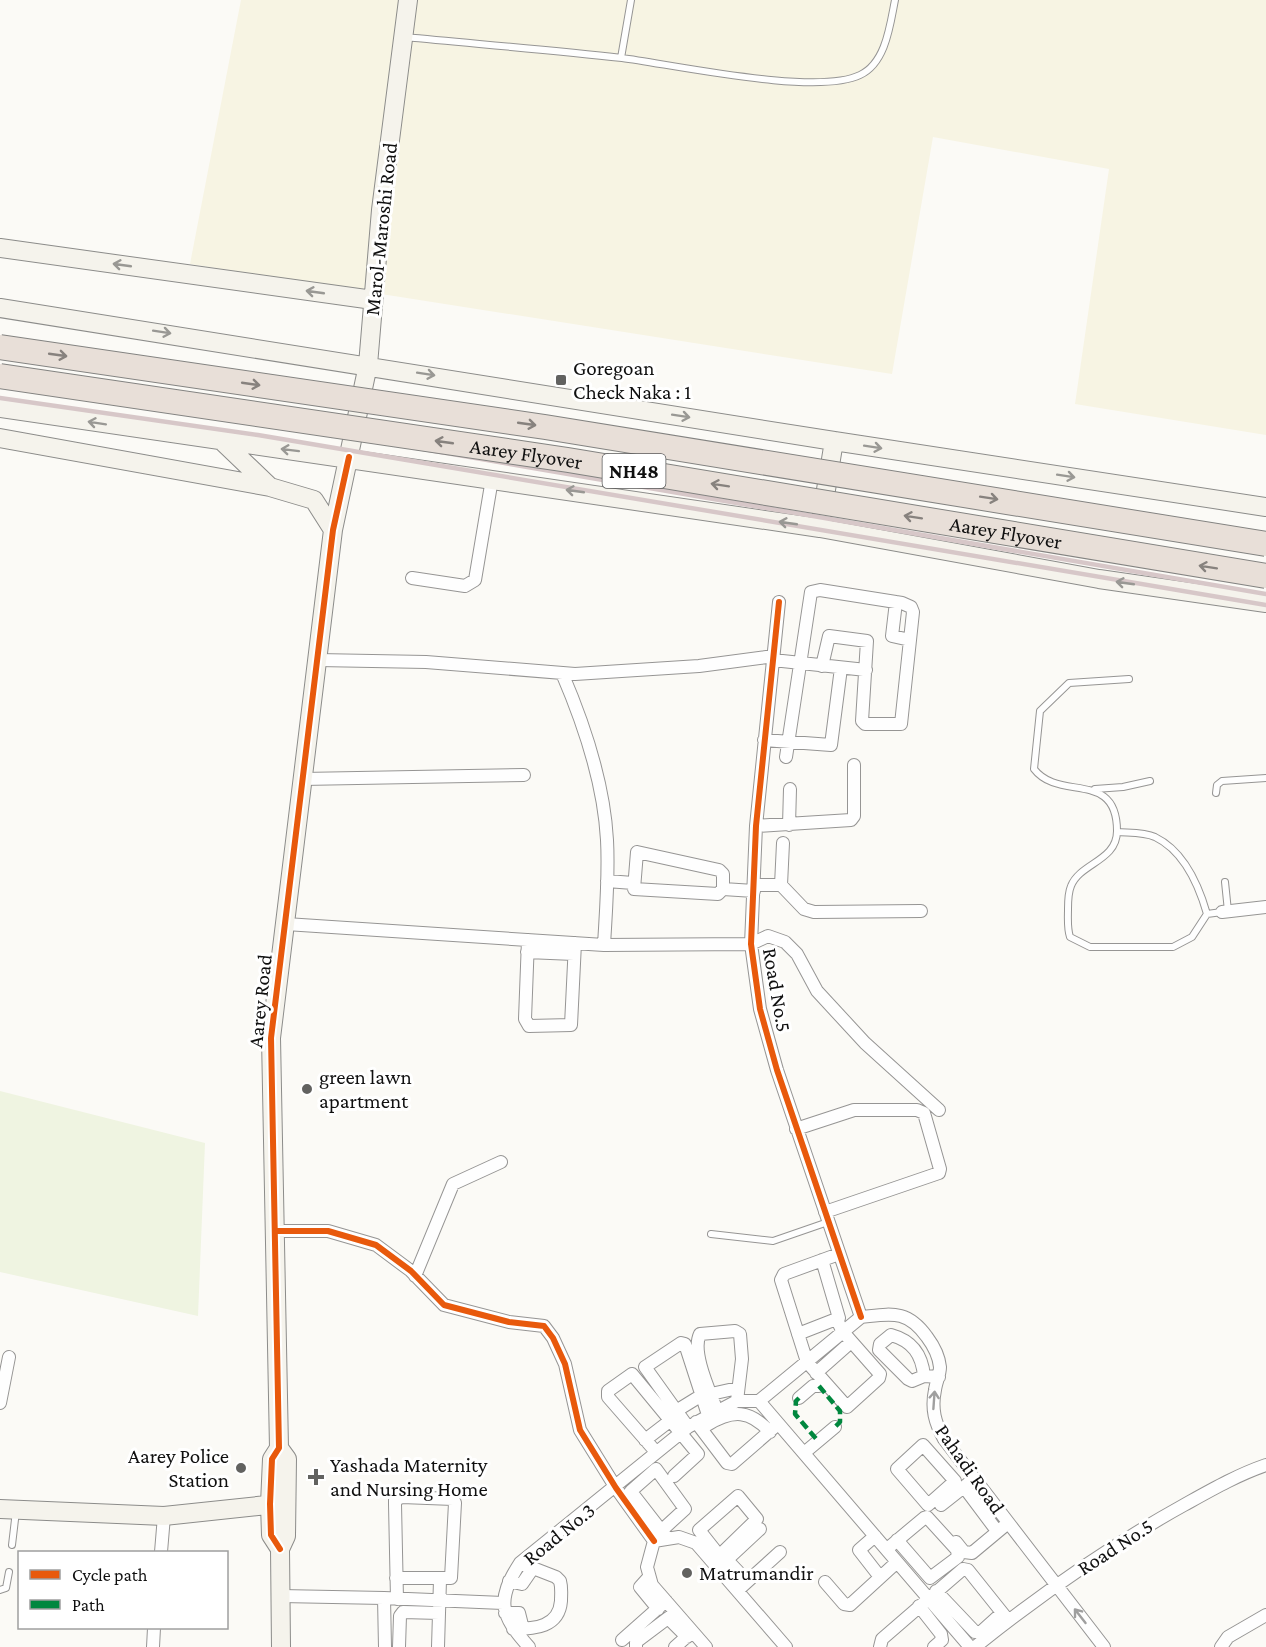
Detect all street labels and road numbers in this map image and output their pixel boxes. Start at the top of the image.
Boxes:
street label: Marol-Maroshi Road [360,141,402,317]
street label: Aarey Flyover [468,434,585,474]
road number: NH48 [602,454,666,488]
street label: Aarey Flyover [948,512,1064,554]
street label: Road No.5 [758,946,796,1034]
street label: Aarey Road [243,953,277,1049]
street label: Pahadi Road [930,1420,1010,1518]
street label: Road No.3 [518,1498,600,1570]
street label: Road No.5 [1073,1514,1157,1580]

